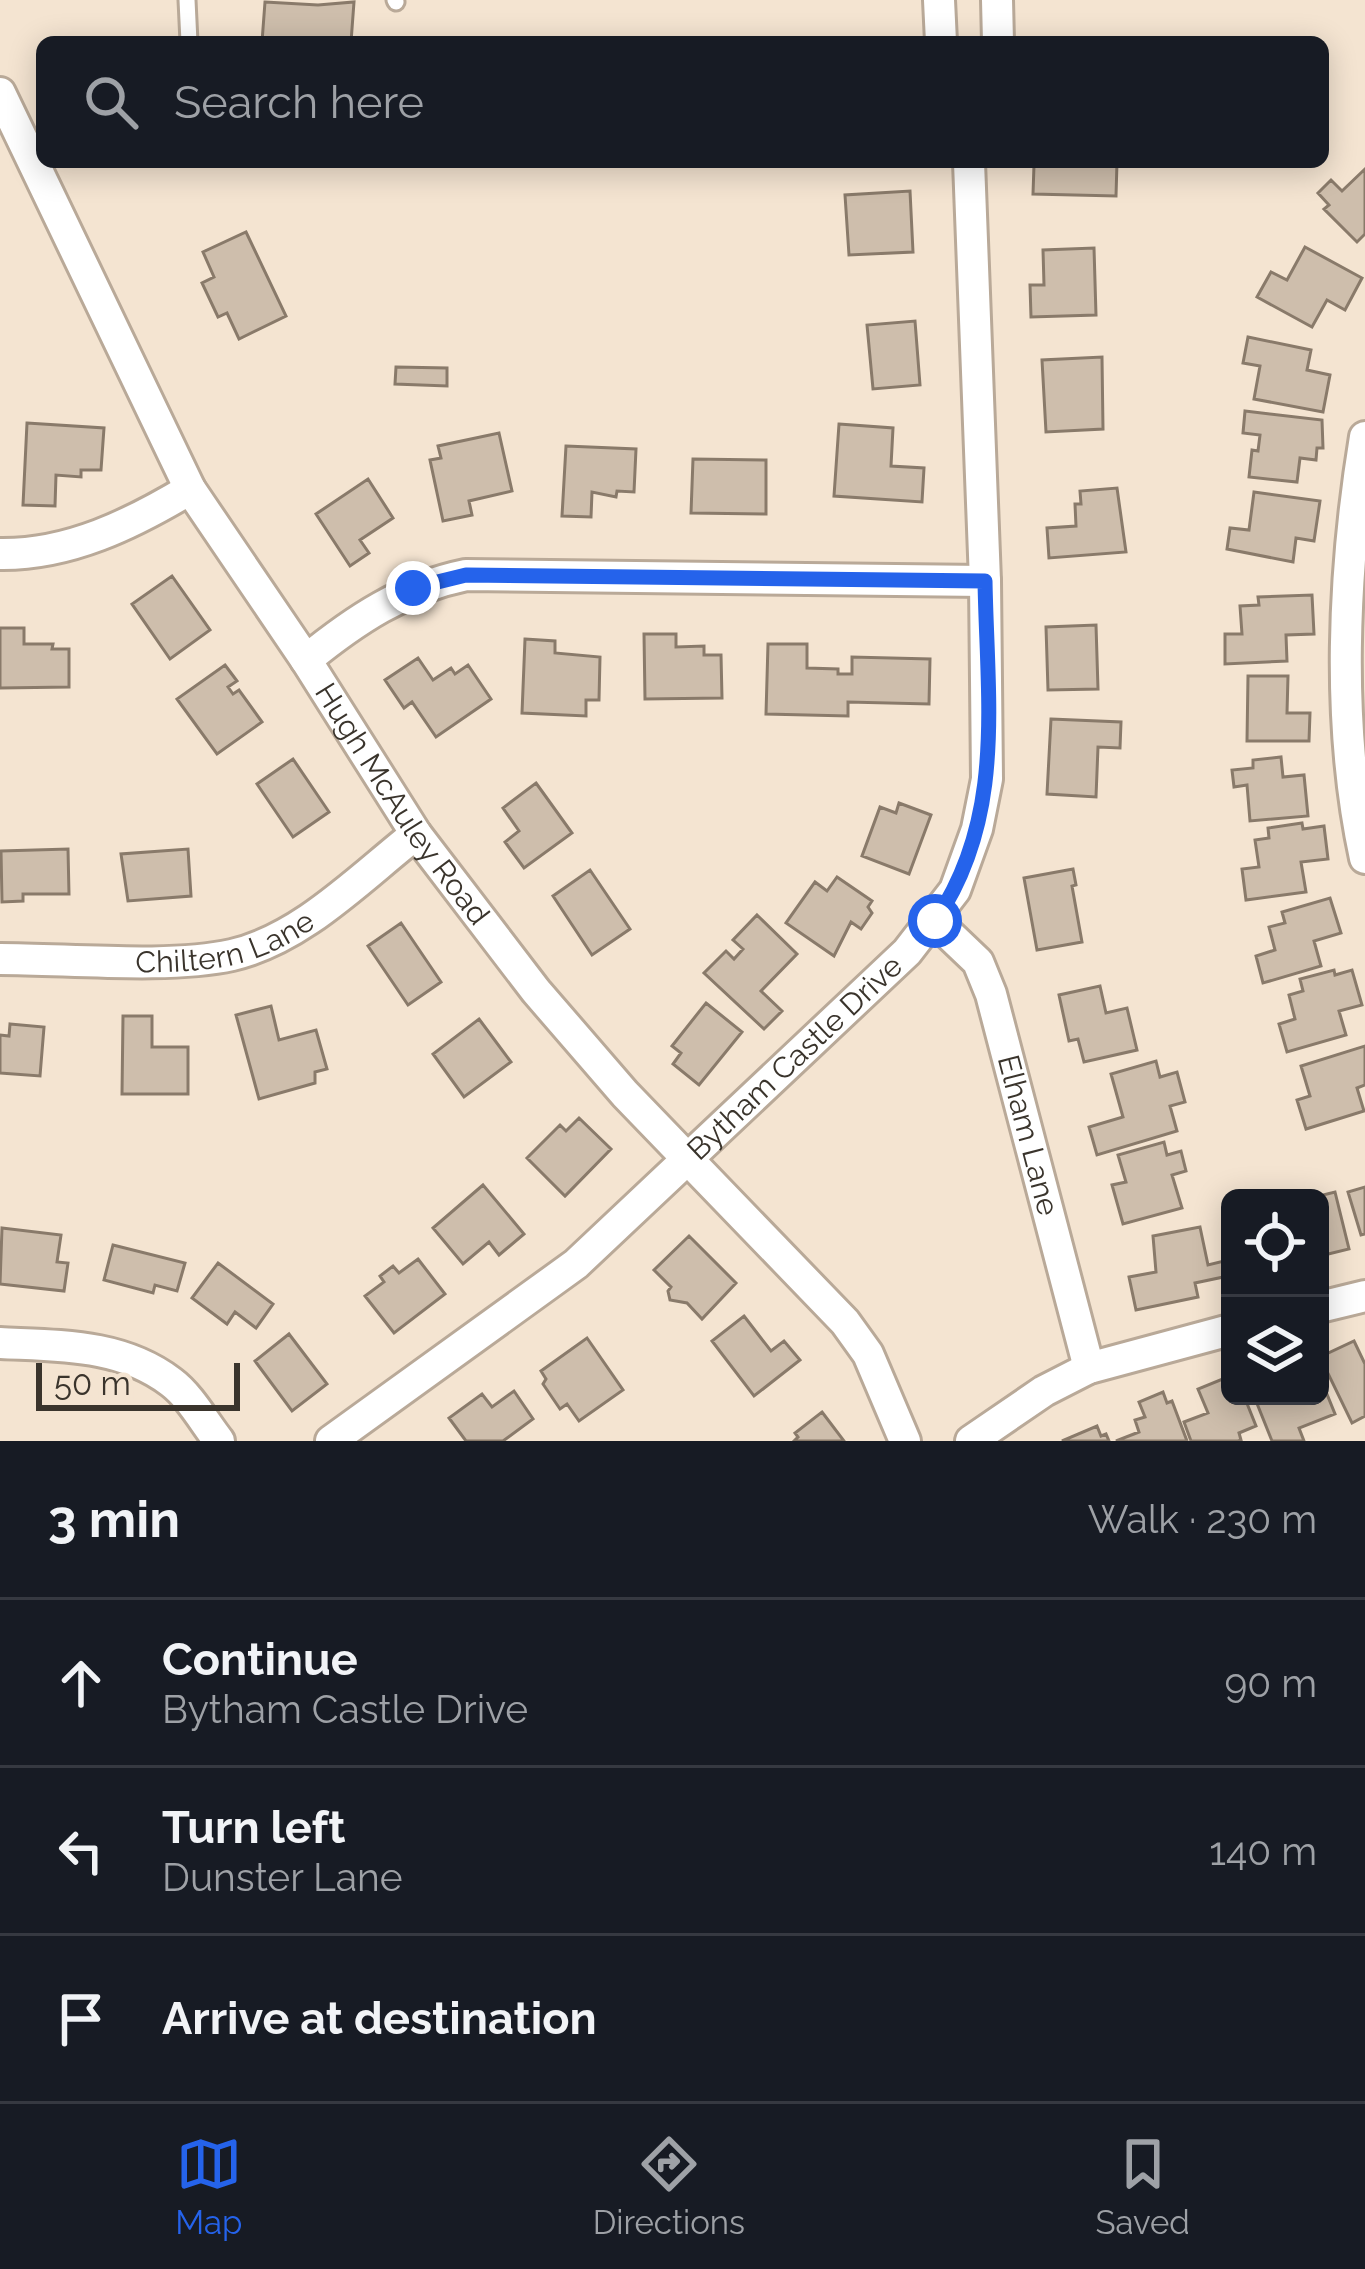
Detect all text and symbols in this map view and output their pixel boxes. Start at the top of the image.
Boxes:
search box [36,36,1329,168]
icon: search [78,69,144,135]
text: Search here [174,76,424,129]
route end [386,561,440,615]
street label: Hugh McAuley Road [308,677,497,931]
route start [908,894,962,948]
street label: Chiltern Lane [135,903,320,980]
street label: Bytham Castle Drive [680,948,909,1167]
street label: Elham Lane [991,1051,1066,1219]
map controls [1221,1189,1329,1405]
button: locate [1221,1189,1329,1297]
button: layers [1221,1297,1329,1405]
scale bar [36,1357,240,1410]
text: 50 m [54,1364,131,1403]
text: 3 min [48,1489,180,1549]
text: Walk · 230 m [1088,1496,1317,1542]
text: Continue [162,1633,358,1686]
icon: ahead [48,1650,114,1716]
text: 90 m [1224,1660,1317,1706]
text: Bytham Castle Drive [162,1686,528,1732]
text: Turn left [162,1801,345,1854]
icon: left [48,1818,114,1884]
text: 140 m [1209,1828,1317,1874]
text: Dunster Lane [162,1854,403,1900]
icon: arrive [48,1986,114,2052]
text: Arrive at destination [162,1992,597,2045]
tab: Map [175,2131,242,2242]
tab: Directions [593,2131,745,2242]
tab: Saved [1095,2131,1190,2242]

